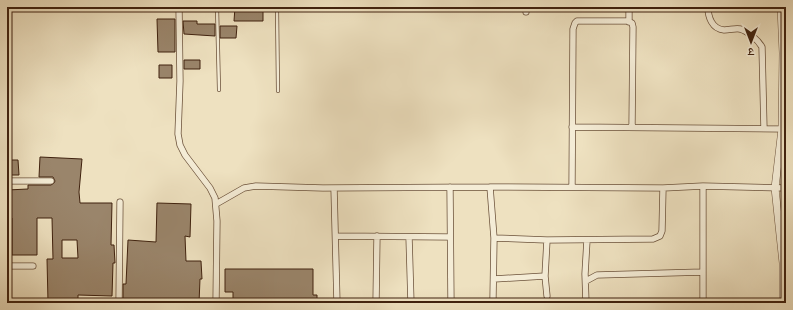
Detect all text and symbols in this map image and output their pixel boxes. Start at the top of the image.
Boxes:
north arrow [731,22,771,62]
text: उ [747,44,755,59]

